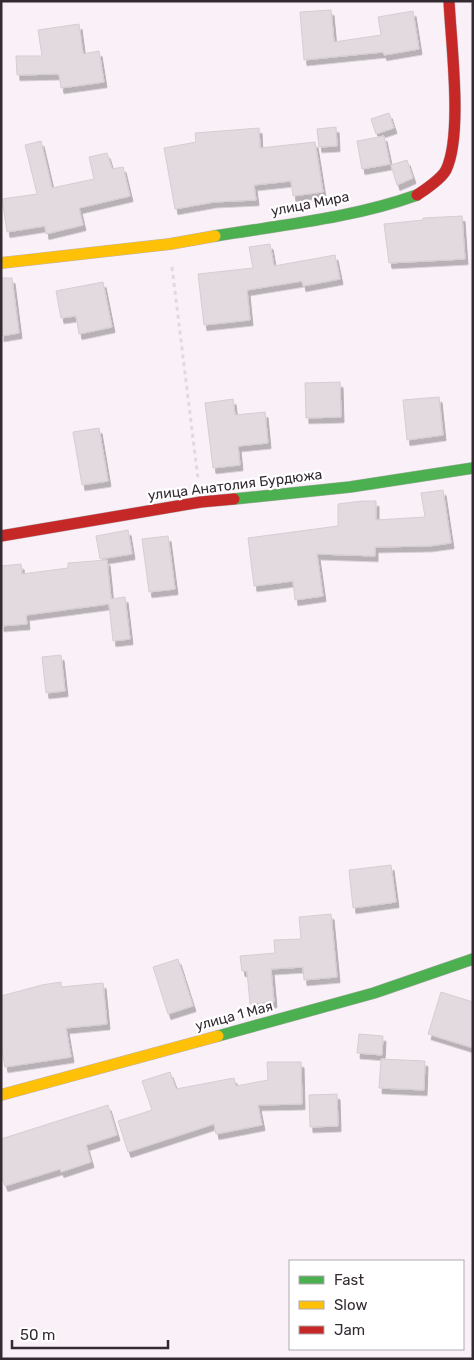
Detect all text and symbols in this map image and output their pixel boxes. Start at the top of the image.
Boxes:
street label: улица Мира [269,188,351,220]
street label: улица Анатолия Бурдюжа [147,466,323,504]
street label: улица 1 Мая [193,997,275,1035]
legend [289,1260,464,1350]
text: Fast [334,1271,364,1289]
text: Slow [334,1296,367,1314]
scale bar [12,1318,169,1350]
text: Jam [334,1321,365,1339]
text: 50 m [20,1326,55,1344]

